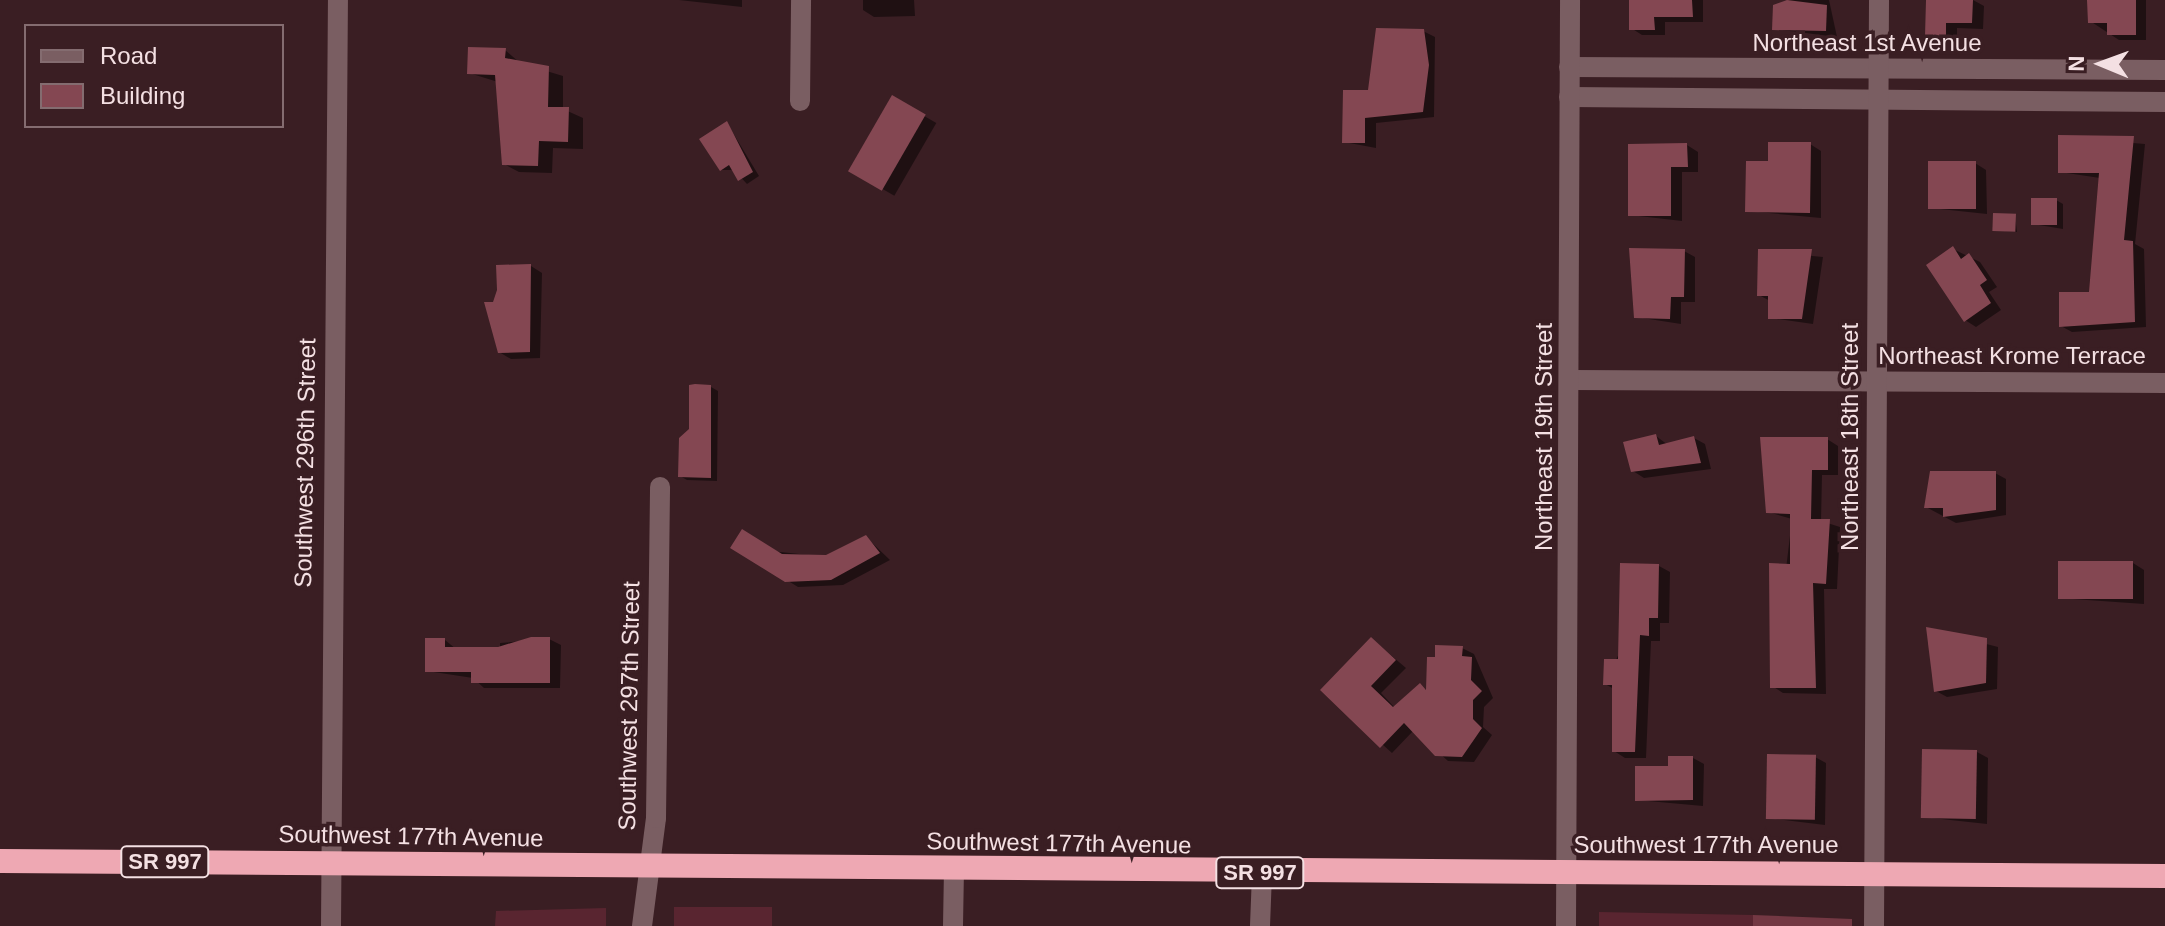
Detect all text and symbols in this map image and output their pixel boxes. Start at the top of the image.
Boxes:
legend [24,24,284,128]
north arrow [2061,24,2141,104]
street label: Northeast 1st Avenue [1752,29,1982,57]
text: Road [100,42,157,69]
text: N [2064,55,2089,72]
text: Building [100,82,185,109]
street label: Northeast 19th Street [1530,323,1558,551]
street label: Northeast 18th Street [1836,323,1864,551]
street label: Southwest 296th Street [288,338,322,588]
street label: Northeast Krome Terrace [1878,342,2146,370]
street label: Southwest 297th Street [612,581,646,831]
street label: Southwest 177th Avenue [278,819,544,853]
street label: Southwest 177th Avenue [926,826,1192,860]
street label: Southwest 177th Avenue [1573,831,1839,859]
road number: SR 997 [119,844,211,880]
road number: SR 997 [1214,855,1306,891]

